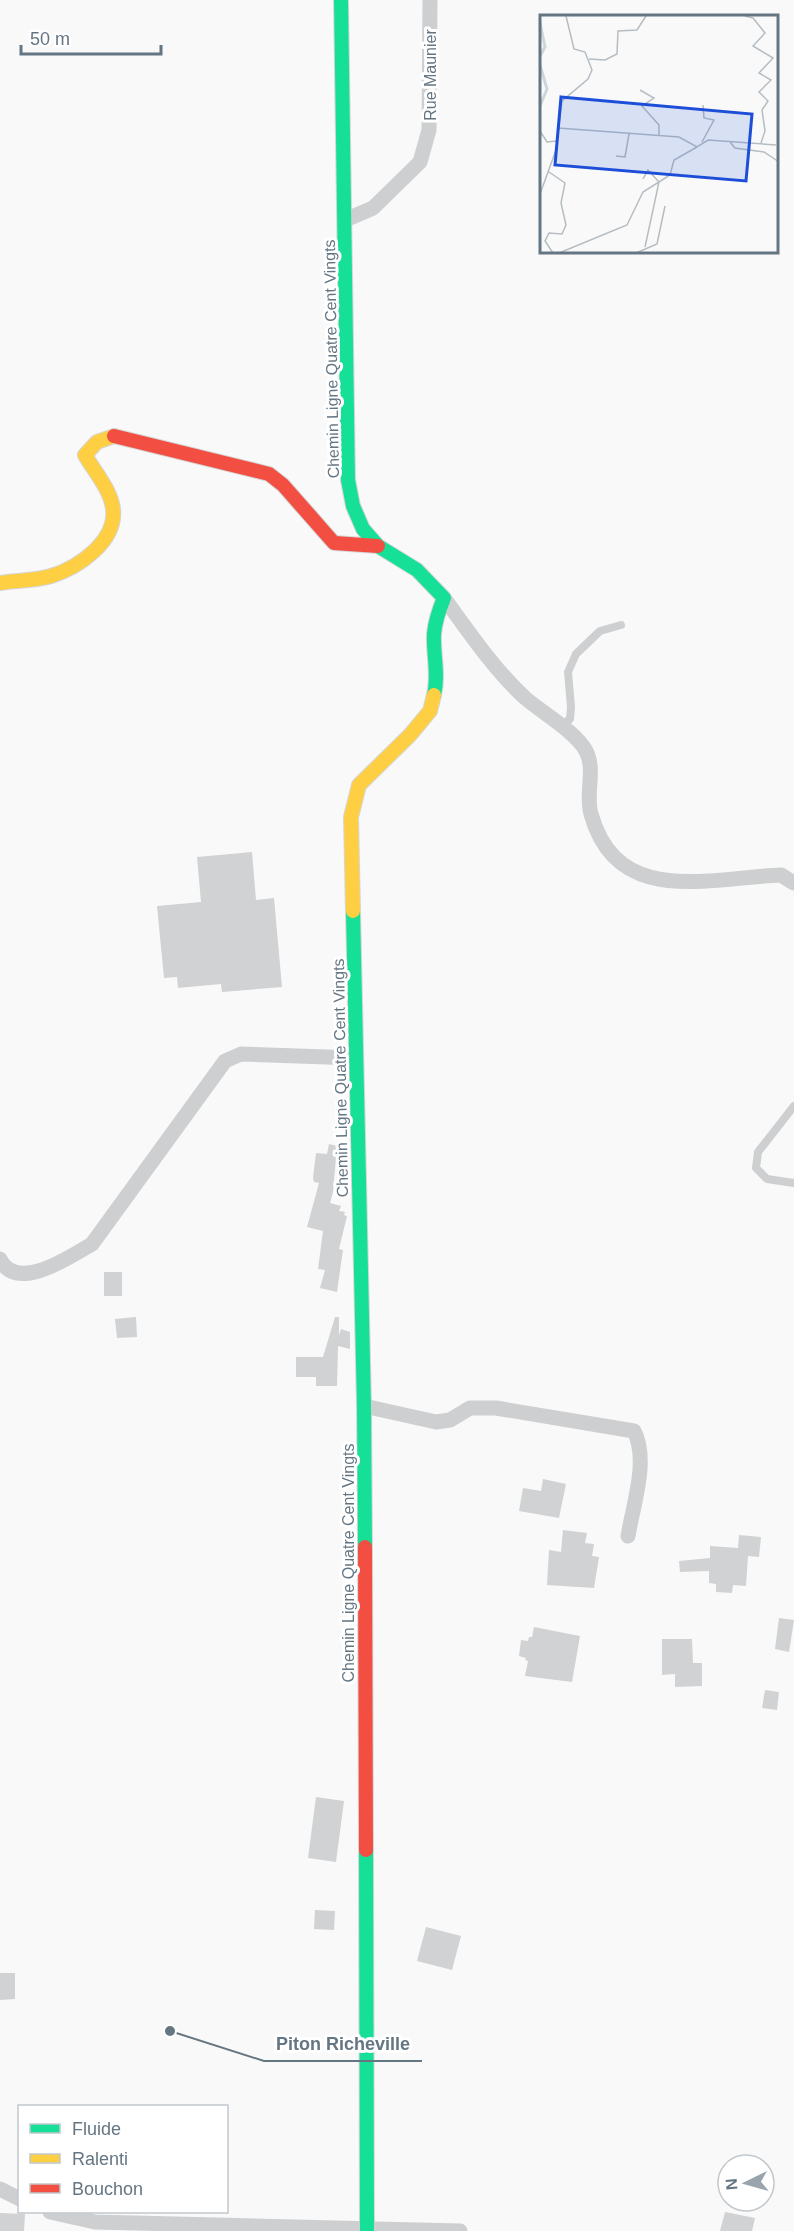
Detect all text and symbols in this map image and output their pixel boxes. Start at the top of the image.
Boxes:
inset map [540,15,779,254]
scale bar [21,18,160,56]
text: 50 m [30,29,70,49]
street label: Rue Maunier [422,29,439,121]
street label: Chemin Ligne Quatre Cent Vingts [321,239,342,479]
street label: Chemin Ligne Quatre Cent Vingts [330,958,351,1198]
street label: Chemin Ligne Quatre Cent Vingts [340,1444,357,1682]
callout: Piton Richeville [264,2025,422,2061]
text: Piton Richeville [276,2034,410,2054]
legend [18,2105,228,2213]
text: Fluide [72,2119,121,2139]
text: Ralenti [72,2149,128,2169]
north arrow [716,2153,776,2213]
text: N [723,2178,741,2191]
text: Bouchon [72,2179,143,2199]

